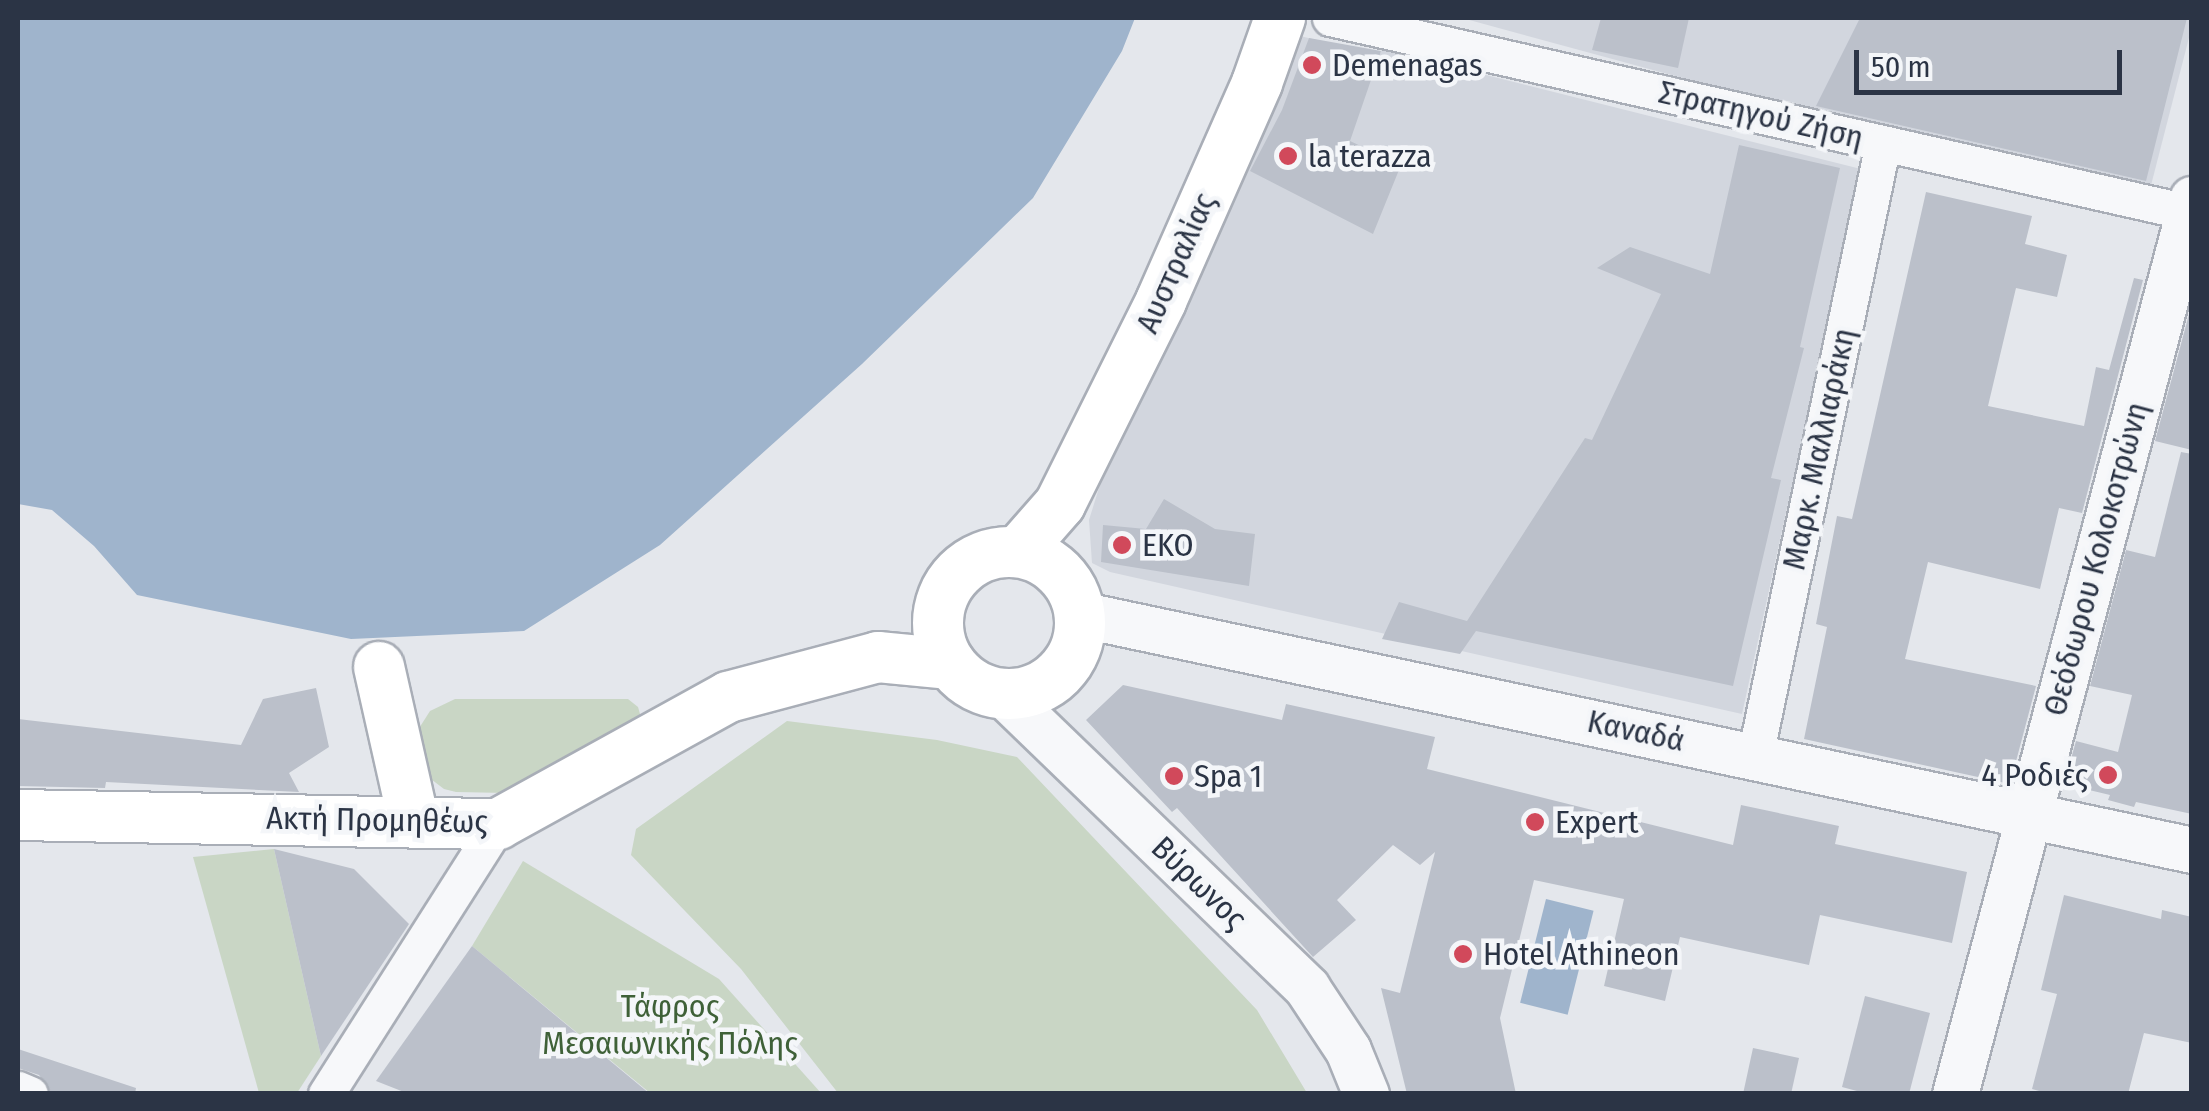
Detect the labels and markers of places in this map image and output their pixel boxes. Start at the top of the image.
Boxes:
place label: Demenagas [1332,46,1483,84]
marker: Demenagas [1301,54,1323,76]
place label: la terazza [1308,137,1432,175]
marker: la terazza [1277,145,1299,167]
place label: EKO [1142,526,1194,564]
marker: EKO [1111,534,1133,556]
place label: 4 Ροδιές [1981,756,2088,794]
place label: Spa 1 [1194,757,1262,795]
marker: 4 Ροδιές [2097,764,2119,786]
marker: Spa 1 [1163,765,1185,787]
place label: Expert [1555,803,1638,841]
marker: Expert [1524,811,1546,833]
place label: Hotel Athineon [1483,935,1680,973]
marker: Hotel Athineon [1452,943,1474,965]

